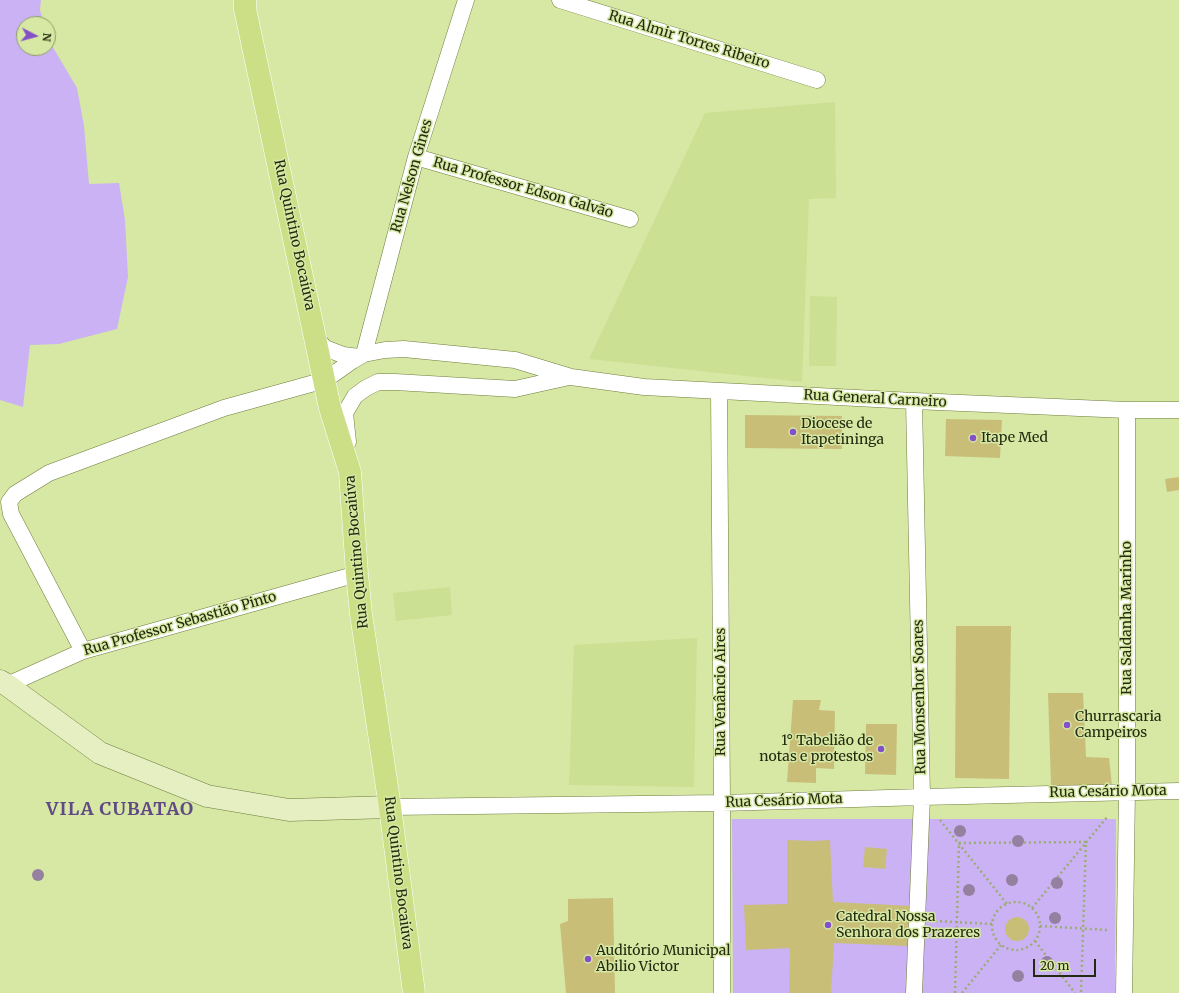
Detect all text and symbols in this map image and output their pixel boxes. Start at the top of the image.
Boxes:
street label: Rua Almir Torres Ribeiro [606,7,772,73]
north arrow [16,16,56,56]
text: N [40,32,54,42]
street label: Rua Nelson Gines [388,117,436,235]
street label: Rua Professor Edson Galvão [431,154,615,222]
street label: Rua Quintino Bocaiúva [270,158,318,312]
street label: Rua General Carneiro [803,387,947,411]
place label: Diocese de Itapetininga [801,416,884,448]
marker: Diocese de Itapetininga [788,427,798,437]
place label: Itape Med [981,430,1048,446]
marker: Itape Med [968,433,978,443]
street label: Rua Quintino Bocaiúva [342,475,372,629]
street label: Rua Saldanha Marinho [1119,541,1135,695]
street label: Rua Professor Sebastião Pinto [82,588,278,660]
street label: Rua Monsenhor Soares [910,619,930,775]
street label: Rua Venâncio Aires [713,628,729,756]
place label: Churrascaria Campeiros [1075,709,1162,742]
marker: Churrascaria Campeiros [1062,720,1072,730]
place label: 1° Tabelião de notas e protestos [759,733,873,766]
marker: 1° Tabelião de notas e protestos [876,744,886,754]
street label: Rua Cesário Mota [1049,783,1167,801]
street label: Rua Cesário Mota [725,791,843,811]
street label: Rua Quintino Bocaiúva [380,796,416,950]
district label: VILA CUBATAO [46,799,194,821]
place label: Catedral Nossa Senhora dos Prazeres [836,909,980,942]
marker: Catedral Nossa Senhora dos Prazeres [823,920,833,930]
place label: Auditório Municipal Abilio Victor [596,943,731,976]
scale bar [1035,951,1098,977]
marker: Auditório Municipal Abilio Victor [583,954,593,964]
text: 20 m [1040,958,1069,973]

